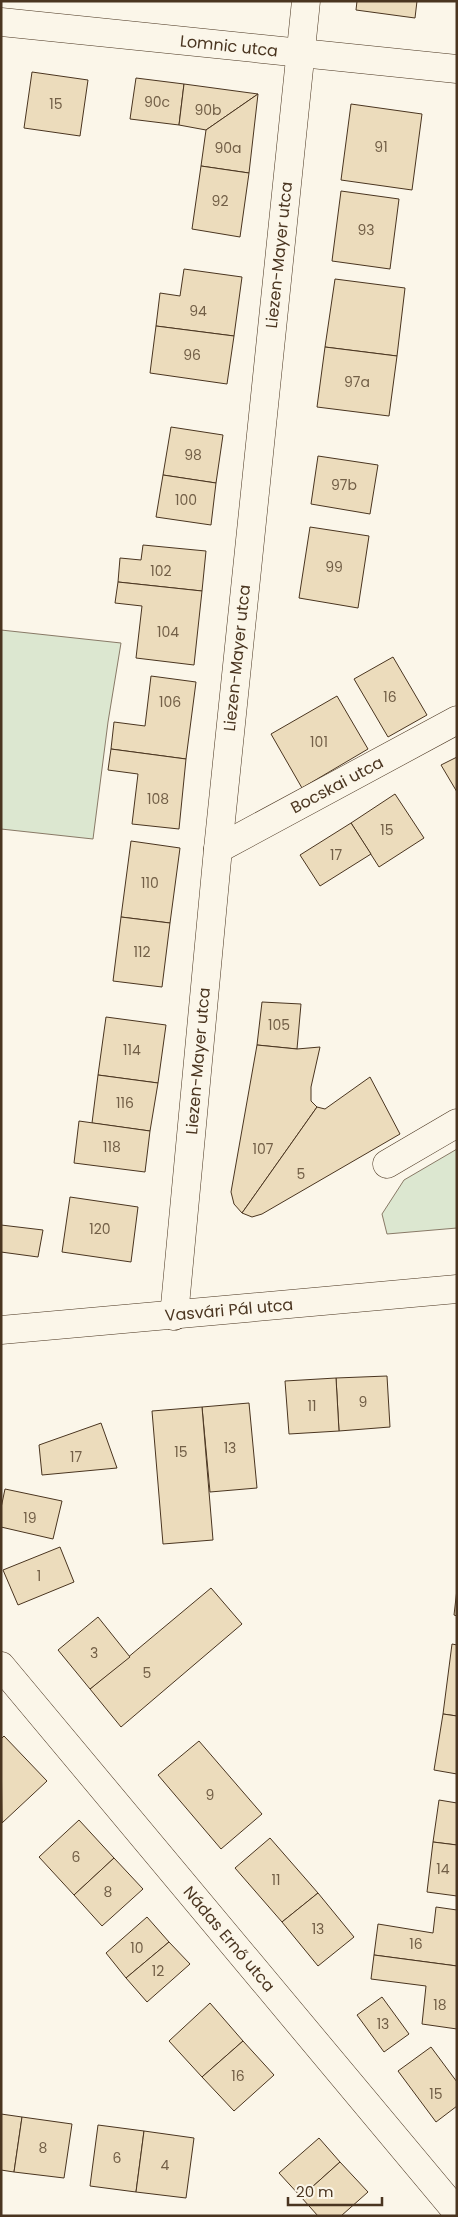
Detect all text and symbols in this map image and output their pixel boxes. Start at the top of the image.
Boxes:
street label: Lomnic utca [179,29,279,63]
house number: 90c [144,92,170,112]
house number: 15 [49,94,63,114]
house number: 90b [194,100,222,120]
house number: 91 [374,137,388,157]
house number: 90a [214,138,242,158]
street label: Liezen-Mayer utca [260,181,298,329]
house number: 92 [212,191,228,211]
house number: 93 [357,220,375,240]
house number: 94 [189,301,207,321]
house number: 96 [183,345,201,365]
house number: 97a [344,372,370,392]
house number: 98 [184,445,202,465]
house number: 97b [331,475,357,495]
house number: 100 [175,490,197,510]
house number: 99 [325,557,343,577]
house number: 102 [150,561,172,581]
street label: Liezen-Mayer utca [218,584,256,732]
house number: 104 [157,622,179,642]
house number: 16 [383,687,397,707]
house number: 106 [159,692,181,712]
house number: 101 [310,732,328,752]
street label: Bocskai utca [287,751,387,819]
house number: 108 [147,789,169,809]
house number: 15 [380,820,394,840]
house number: 17 [330,845,342,865]
house number: 110 [141,873,159,893]
house number: 112 [133,942,151,962]
street label: Liezen-Mayer utca [180,987,216,1135]
house number: 105 [268,1015,290,1035]
house number: 114 [123,1040,141,1060]
house number: 116 [116,1093,134,1113]
house number: 118 [103,1137,121,1157]
house number: 107 [253,1139,274,1159]
house number: 5 [297,1164,305,1184]
house number: 120 [89,1219,111,1239]
street label: Vasvári Pál utca [164,1293,294,1327]
house number: 9 [359,1392,367,1412]
house number: 11 [308,1396,316,1416]
house number: 13 [224,1438,236,1458]
house number: 15 [174,1442,188,1462]
house number: 17 [70,1447,82,1467]
house number: 19 [23,1508,37,1528]
house number: 1 [37,1566,41,1586]
house number: 3 [90,1643,98,1663]
house number: 5 [143,1663,151,1683]
house number: 9 [206,1785,214,1805]
house number: 6 [72,1847,81,1867]
house number: 14 [436,1859,450,1879]
house number: 11 [272,1870,280,1890]
street label: Nádas Ernő utca [178,1881,280,1997]
house number: 8 [104,1882,113,1902]
house number: 13 [312,1919,324,1939]
house number: 16 [409,1934,423,1954]
house number: 10 [130,1938,144,1958]
house number: 12 [152,1961,164,1981]
house number: 18 [433,1995,447,2015]
house number: 13 [377,2014,389,2034]
house number: 16 [231,2066,245,2086]
house number: 15 [429,2084,443,2104]
house number: 8 [39,2138,48,2158]
house number: 6 [113,2148,122,2168]
house number: 4 [161,2155,170,2175]
scale bar [288,2174,382,2206]
text: 20 m [296,2181,334,2202]

